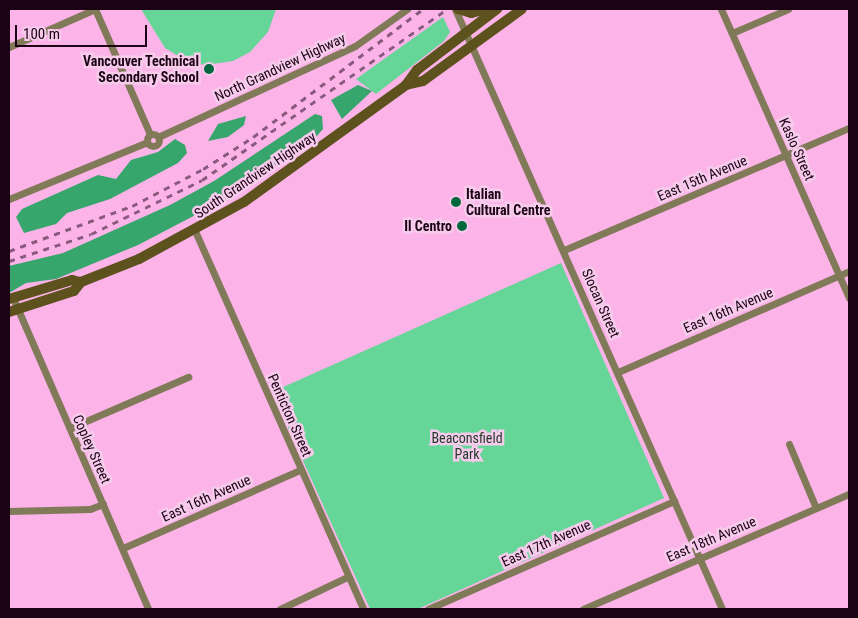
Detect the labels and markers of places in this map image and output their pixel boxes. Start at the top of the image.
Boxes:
place label: Vancouver Technical Secondary School [83,53,199,85]
marker: Vancouver Technical Secondary School [203,63,215,75]
place label: Italian Cultural Centre [466,186,550,218]
marker: Italian Cultural Centre [450,196,462,208]
place label: Il Centro [404,218,452,234]
marker: Il Centro [456,220,468,232]

